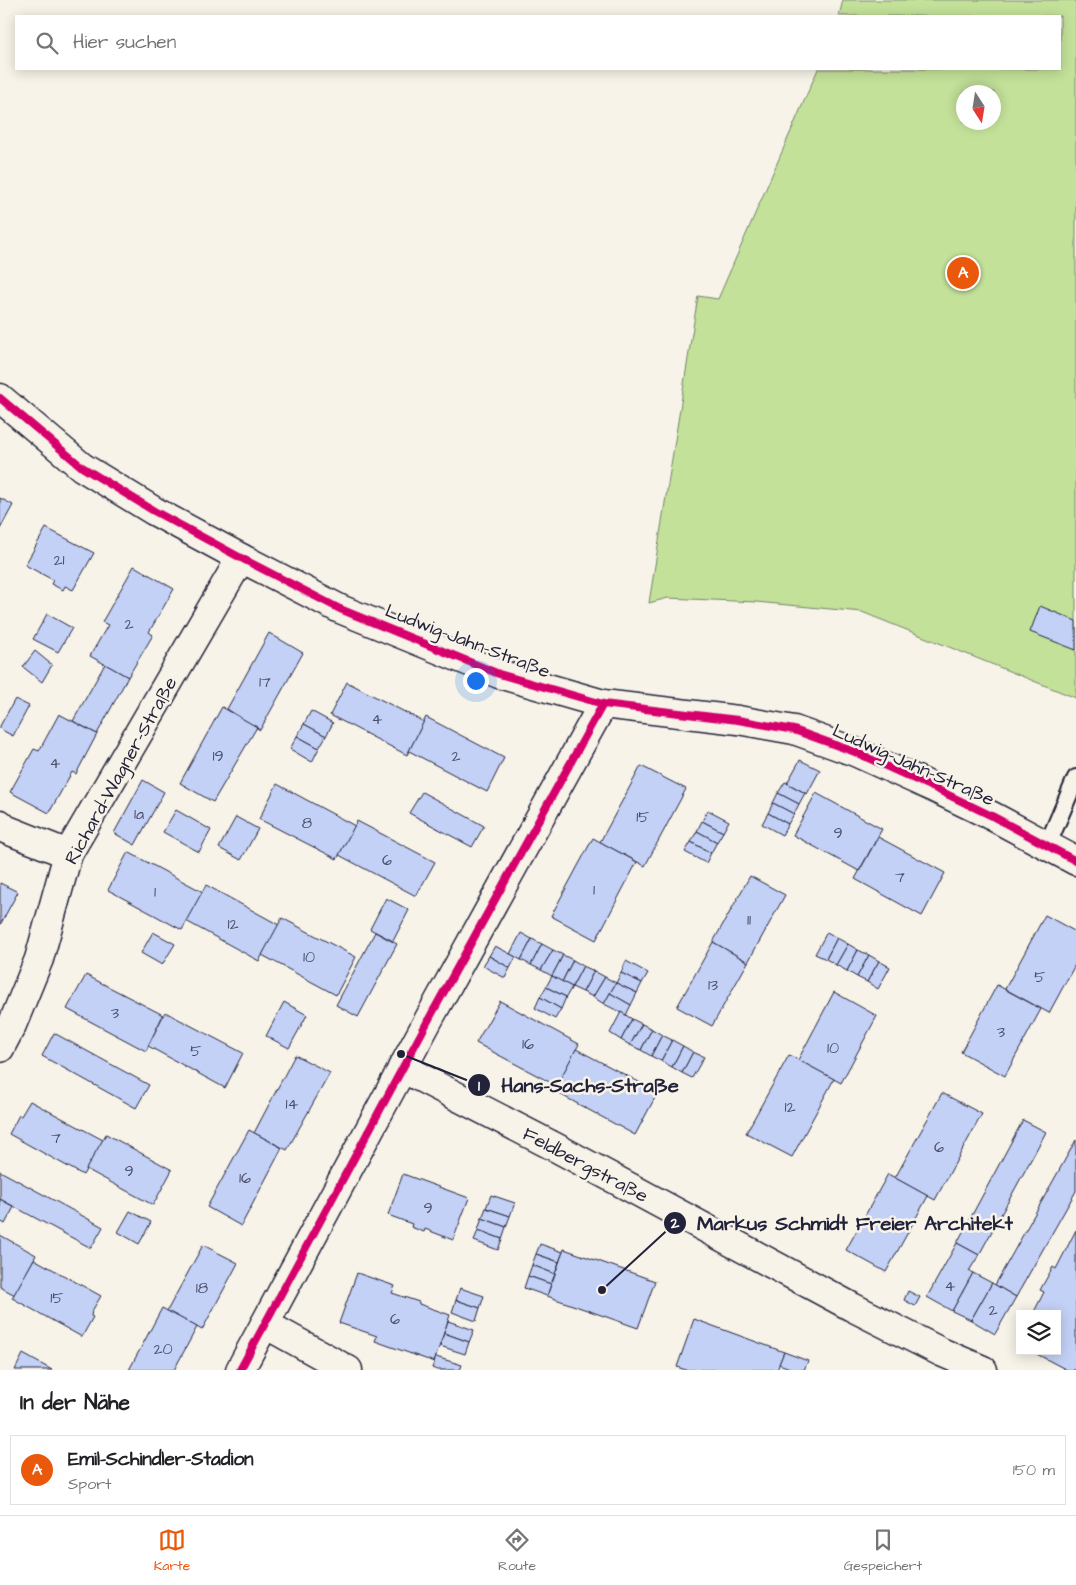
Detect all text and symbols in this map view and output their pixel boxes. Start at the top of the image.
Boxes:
search box [15,15,1061,70]
icon: search [33,29,61,57]
text: Hier suchen [73,29,176,56]
north arrow [956,85,1001,130]
pin: A [947,254,979,292]
house number: 21 [53,549,65,571]
street label: Ludwig-Jahn-Straße [381,597,554,686]
house number: 2 [124,613,134,635]
your location [463,668,489,694]
house number: 17 [259,671,271,693]
street label: Richard-Wagner-Straße [58,672,185,870]
house number: 4 [372,708,383,730]
street label: Ludwig-Jahn-Straße [828,717,999,814]
house number: 19 [212,745,224,767]
house number: 2 [451,745,461,767]
house number: 4 [50,752,61,774]
house number: 1a [134,803,144,825]
house number: 15 [636,806,650,828]
house number: 8 [302,812,312,834]
house number: 9 [833,822,843,844]
house number: 6 [382,849,392,871]
house number: 7 [895,866,905,888]
house number: 1 [593,879,595,901]
house number: 1 [154,881,156,903]
house number: 11 [747,909,751,931]
house number: 12 [227,913,239,935]
house number: 10 [303,946,315,968]
house number: 5 [1034,966,1046,988]
house number: 13 [708,974,718,996]
house number: 3 [111,1002,119,1024]
house number: 3 [997,1021,1005,1043]
house number: 16 [522,1033,534,1055]
house number: 10 [827,1037,839,1059]
house number: 5 [190,1040,202,1062]
callout: Hans-Sachs-Straße [467,1068,689,1103]
text: Hans-Sachs-Straße [501,1072,679,1100]
text: 1 [478,1076,480,1097]
house number: 14 [286,1093,299,1115]
house number: 12 [784,1096,796,1118]
street label: Feldbergstraße [517,1121,653,1211]
house number: 7 [51,1127,61,1149]
house number: 6 [934,1136,944,1158]
house number: 9 [124,1160,134,1182]
house number: 16 [239,1167,251,1189]
house number: 9 [423,1197,433,1219]
callout: Markus Schmidt Freier Architekt [662,1205,1023,1240]
text: Markus Schmidt Freier Architekt [697,1210,1014,1238]
text: 2 [670,1213,680,1234]
house number: 4 [945,1275,956,1297]
house number: 18 [196,1277,208,1299]
house number: 15 [50,1287,64,1309]
house number: 2 [988,1299,998,1321]
house number: 6 [390,1308,400,1330]
map controls [1016,1310,1061,1355]
button: layers [1016,1310,1061,1355]
house number: 20 [153,1338,173,1360]
text: In der Nähe [20,1388,130,1417]
text: Emil-Schindler-Stadion [68,1446,254,1473]
text: A [32,1459,42,1481]
text: 150 m [1013,1459,1055,1481]
text: Sport [68,1473,111,1495]
tab: Karte [154,1526,190,1576]
tab: Route [498,1526,536,1576]
tab: Gespeichert [844,1526,922,1576]

